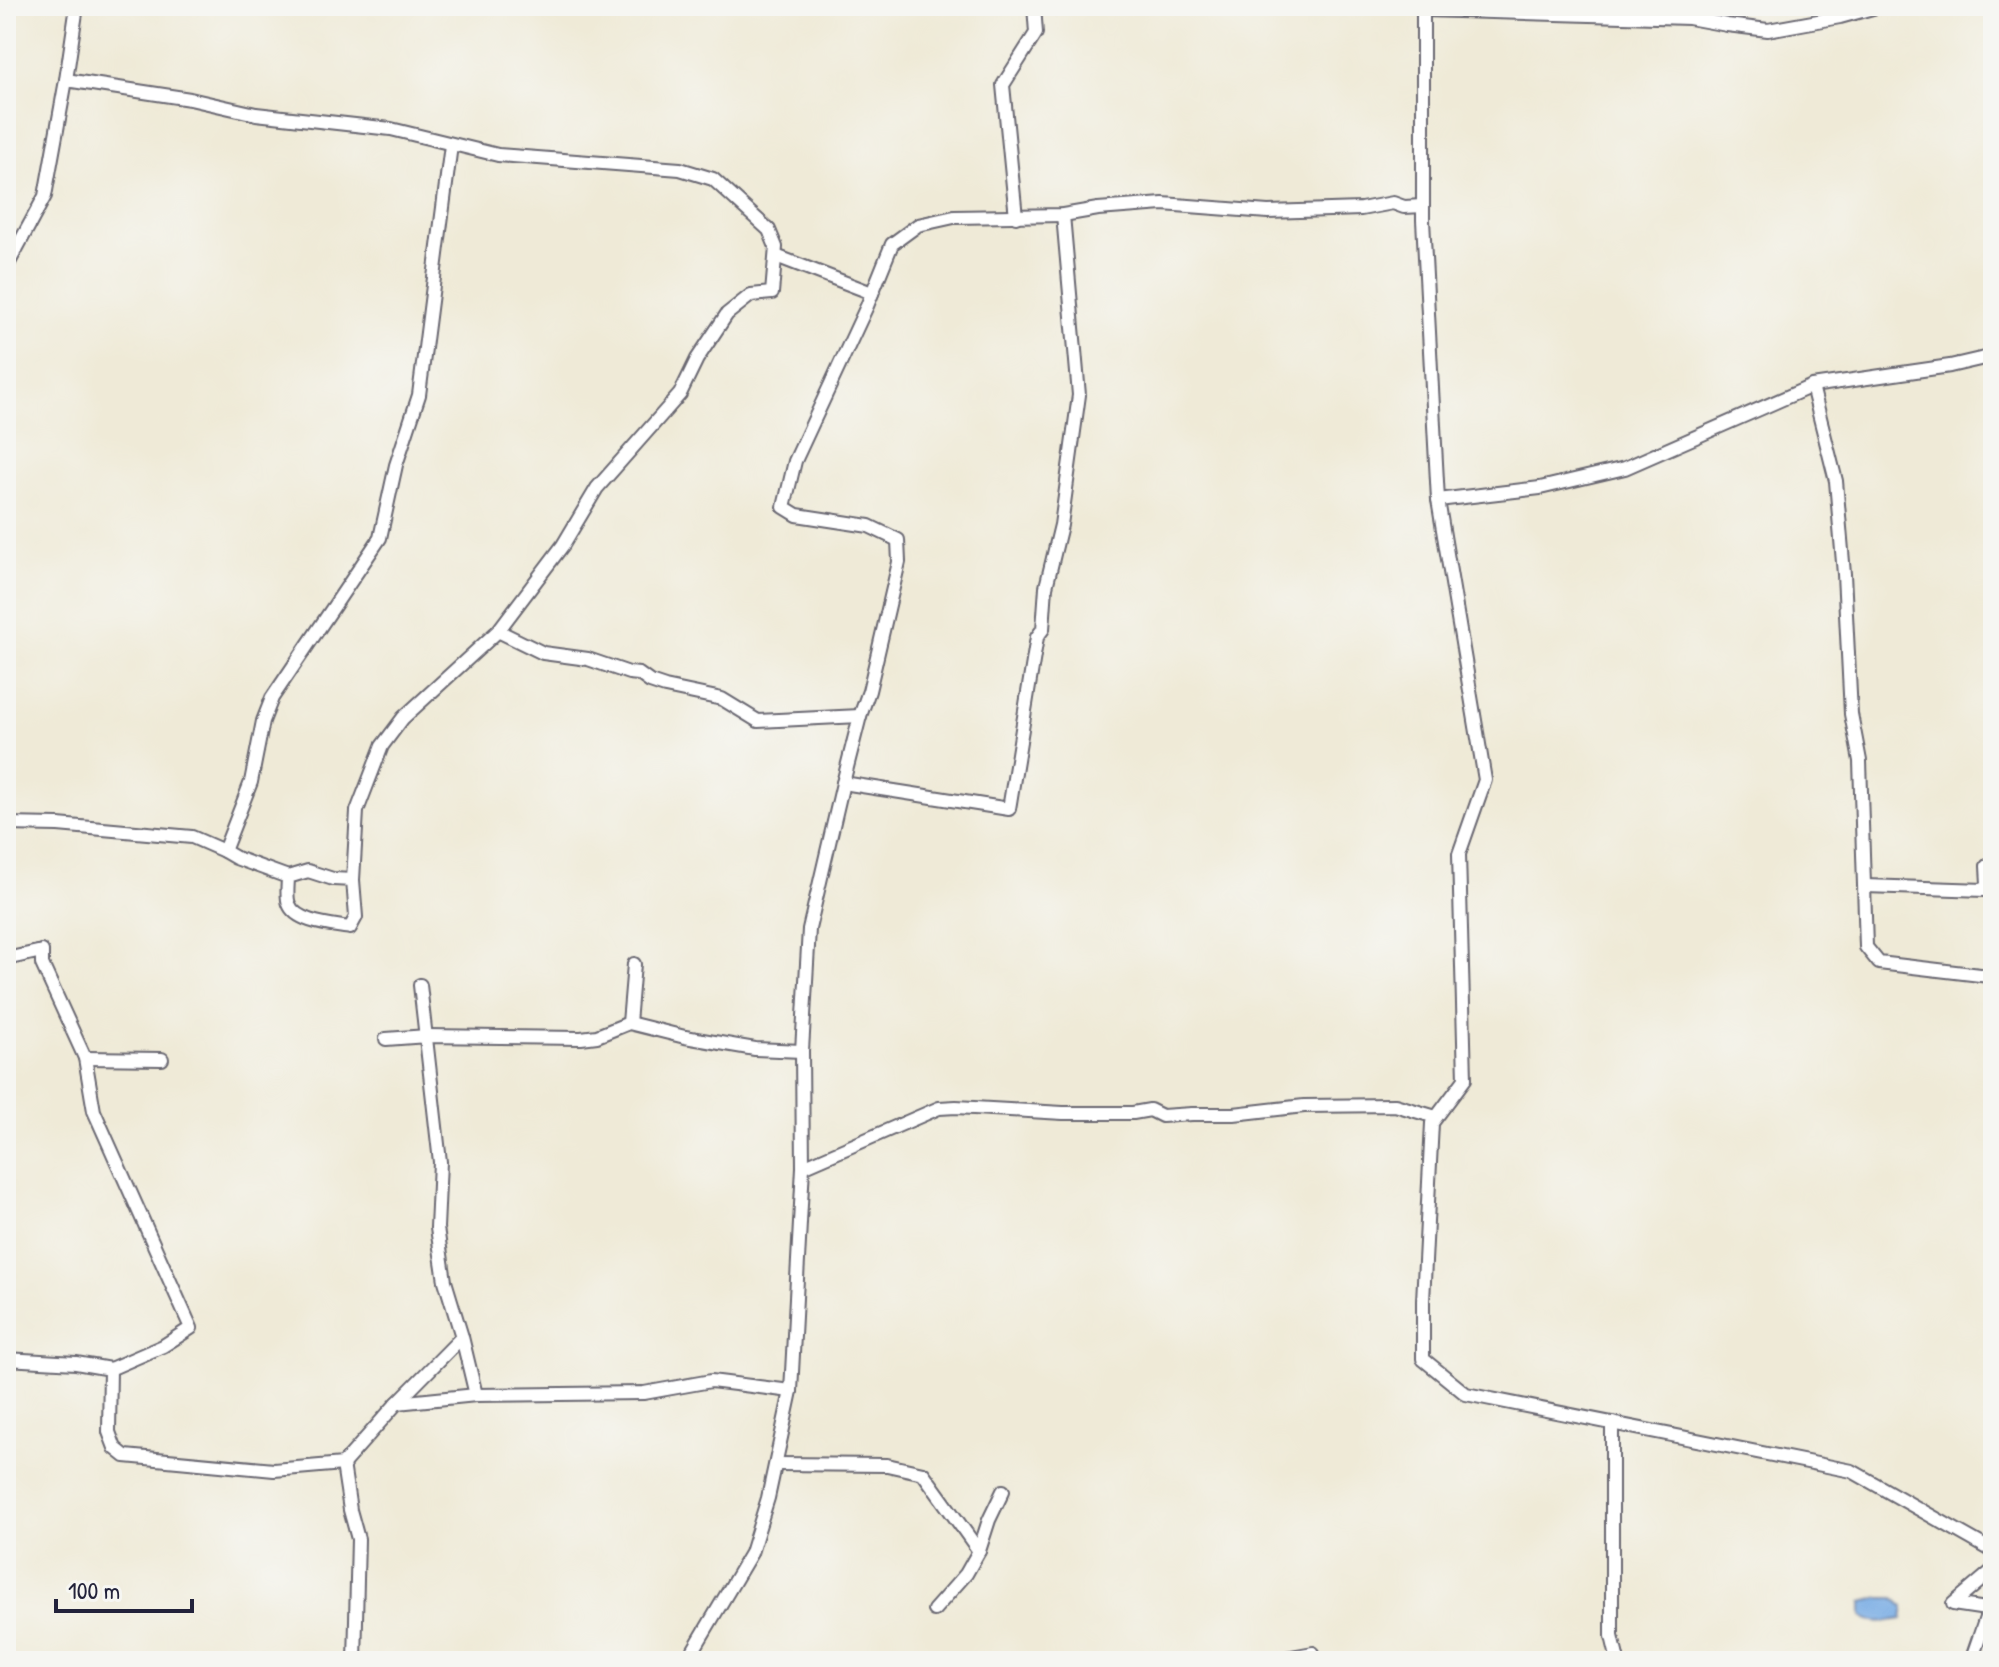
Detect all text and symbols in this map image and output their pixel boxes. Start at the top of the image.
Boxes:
scale bar [56,1563,192,1613]
text: 100 m [68,1574,120,1606]

